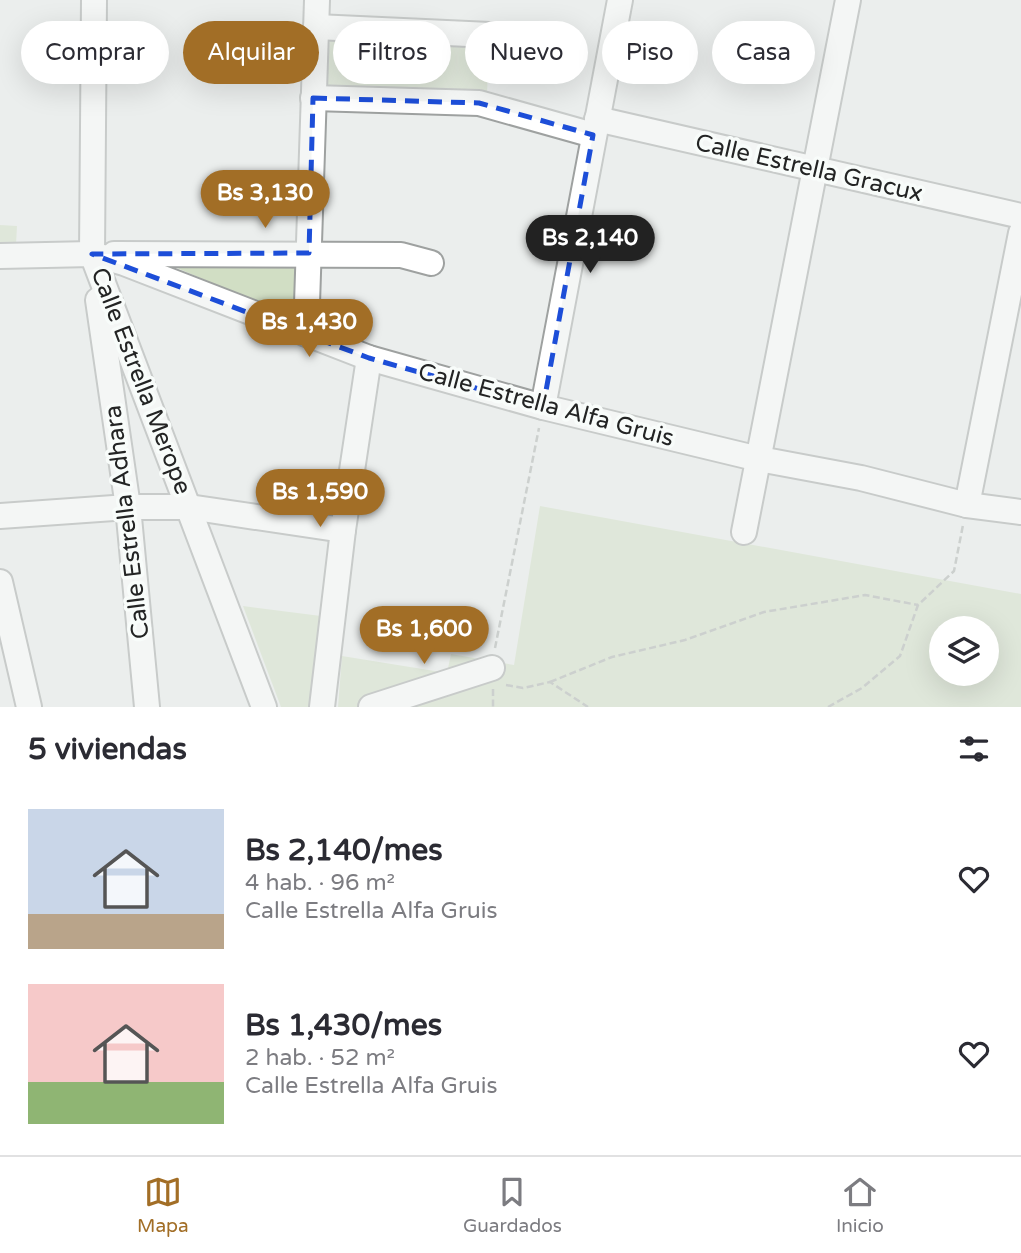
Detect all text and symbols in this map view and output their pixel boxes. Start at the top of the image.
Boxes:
chip: Comprar [21,21,169,84]
chip: Alquilar [183,21,319,84]
chip: Filtros [333,21,451,84]
chip: Nuevo [465,21,588,84]
chip: Piso [602,21,698,84]
chip: Casa [712,21,815,84]
street label: Calle Estrella Gracux [692,128,926,208]
pin: Bs 3,130 [193,170,337,230]
text: Bs 3,130 [217,179,313,207]
pin: Bs 2,140 [518,216,662,275]
text: Bs 2,140 [542,224,638,252]
street label: Calle Estrella Merope [84,264,198,498]
pin: Bs 1,430 [237,300,381,359]
text: Bs 1,430 [261,308,357,336]
street label: Calle Estrella Alfa Gruis [415,357,677,453]
street label: Calle Estrella Adhara [98,403,156,641]
pin: Bs 1,590 [248,470,392,529]
text: Bs 1,590 [272,478,368,506]
pin: Bs 1,600 [352,606,496,666]
text: Bs 1,600 [376,615,472,643]
map controls [929,616,999,686]
button: layers [929,616,999,686]
icon: filters [955,730,993,768]
text: 5 viviendas [28,731,187,768]
text: Bs 2,140/mes [245,832,443,869]
icon: home [84,837,168,921]
icon: heart [955,860,993,898]
text: 4 hab. · 96 m² [245,869,395,897]
text: Calle Estrella Alfa Gruis [245,897,498,925]
text: Bs 1,430/mes [245,1007,442,1044]
icon: home [84,1012,168,1096]
icon: heart [955,1035,993,1073]
text: 2 hab. · 52 m² [245,1044,395,1072]
text: Calle Estrella Alfa Gruis [245,1072,498,1100]
tab: Mapa [137,1173,189,1237]
tab: Guardados [463,1173,562,1237]
tab: Inicio [836,1173,884,1237]

